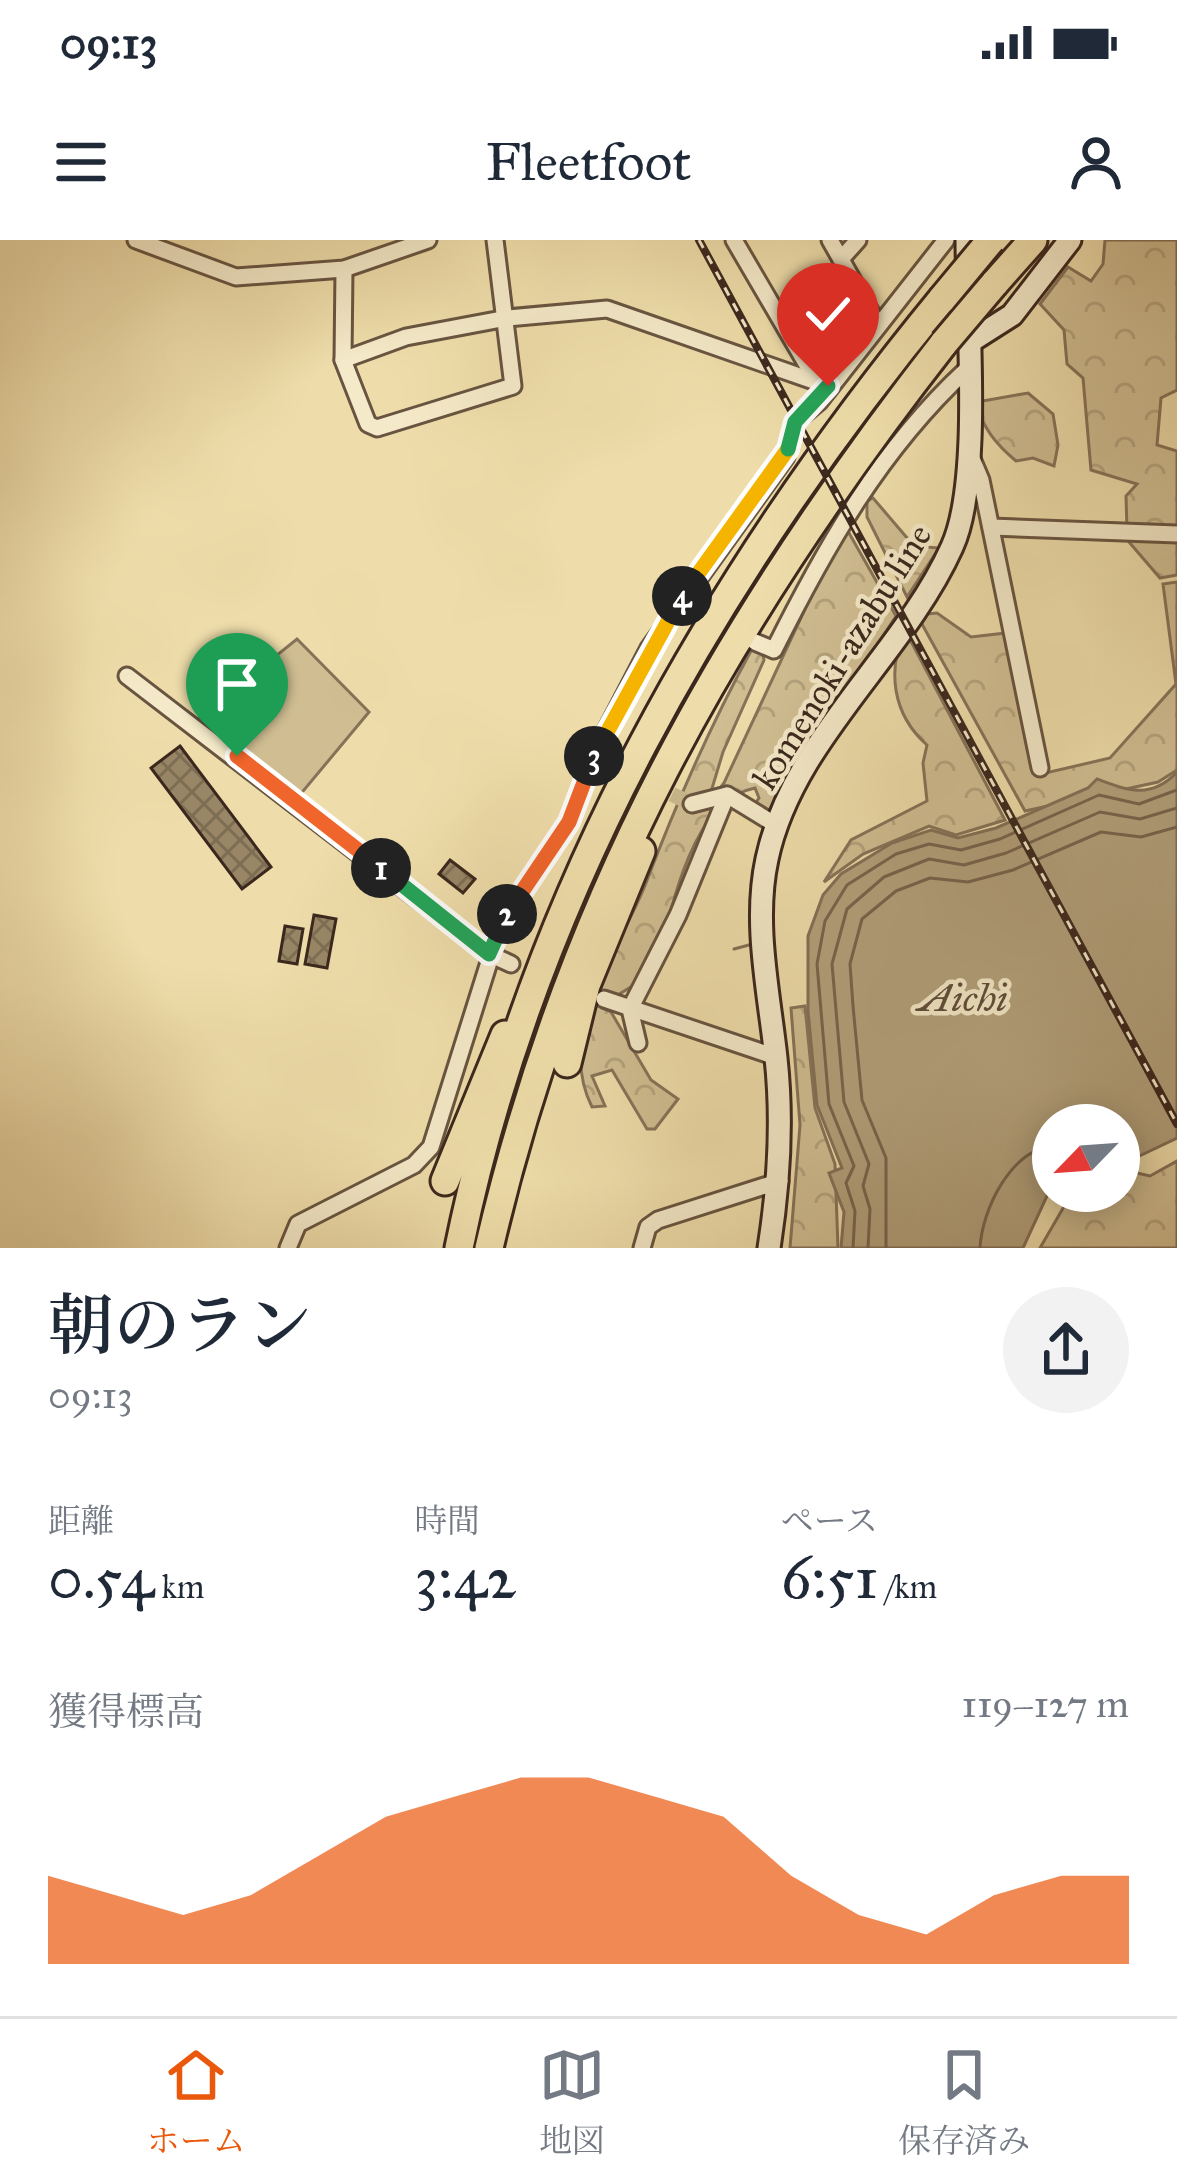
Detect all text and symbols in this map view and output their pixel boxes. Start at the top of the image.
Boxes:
text: 09:13 [60,15,157,70]
icon: menu [48,129,114,195]
text: Fleetfoot [486,129,691,195]
icon: person [1063,129,1129,195]
pin [777,263,879,386]
icon: check [795,281,861,347]
street label: komenoki-azabu line [743,516,941,797]
pin: 4 [652,566,712,626]
text: 4 [673,576,691,616]
pin [186,633,288,756]
icon: arrive [204,651,270,717]
pin: 3 [564,726,624,786]
text: 3 [587,736,601,776]
pin: 1 [351,838,411,898]
text: 1 [374,848,388,888]
pin: 2 [477,884,537,944]
text: 2 [499,894,515,934]
water label: Aichi [914,974,1008,1022]
north arrow [1032,1104,1140,1212]
map controls [1032,1104,1140,1212]
text: 朝のラン [48,1285,312,1366]
button: share [1003,1287,1129,1413]
text: 09:13 [48,1371,132,1419]
text: 距離 [48,1501,114,1541]
text: 時間 [414,1501,480,1541]
text: ペース [781,1501,878,1541]
text: 0.54 [48,1541,154,1614]
text: 3:42 [414,1541,516,1614]
text: 6:51 [781,1541,878,1614]
text: km [154,1567,204,1607]
text: /km [878,1567,937,1607]
text: 119–127 m [962,1680,1129,1728]
text: 獲得標高 [48,1688,204,1736]
tab: ホーム [147,2042,246,2161]
tab: 地図 [539,2042,605,2161]
tab: 保存済み [898,2042,1030,2161]

